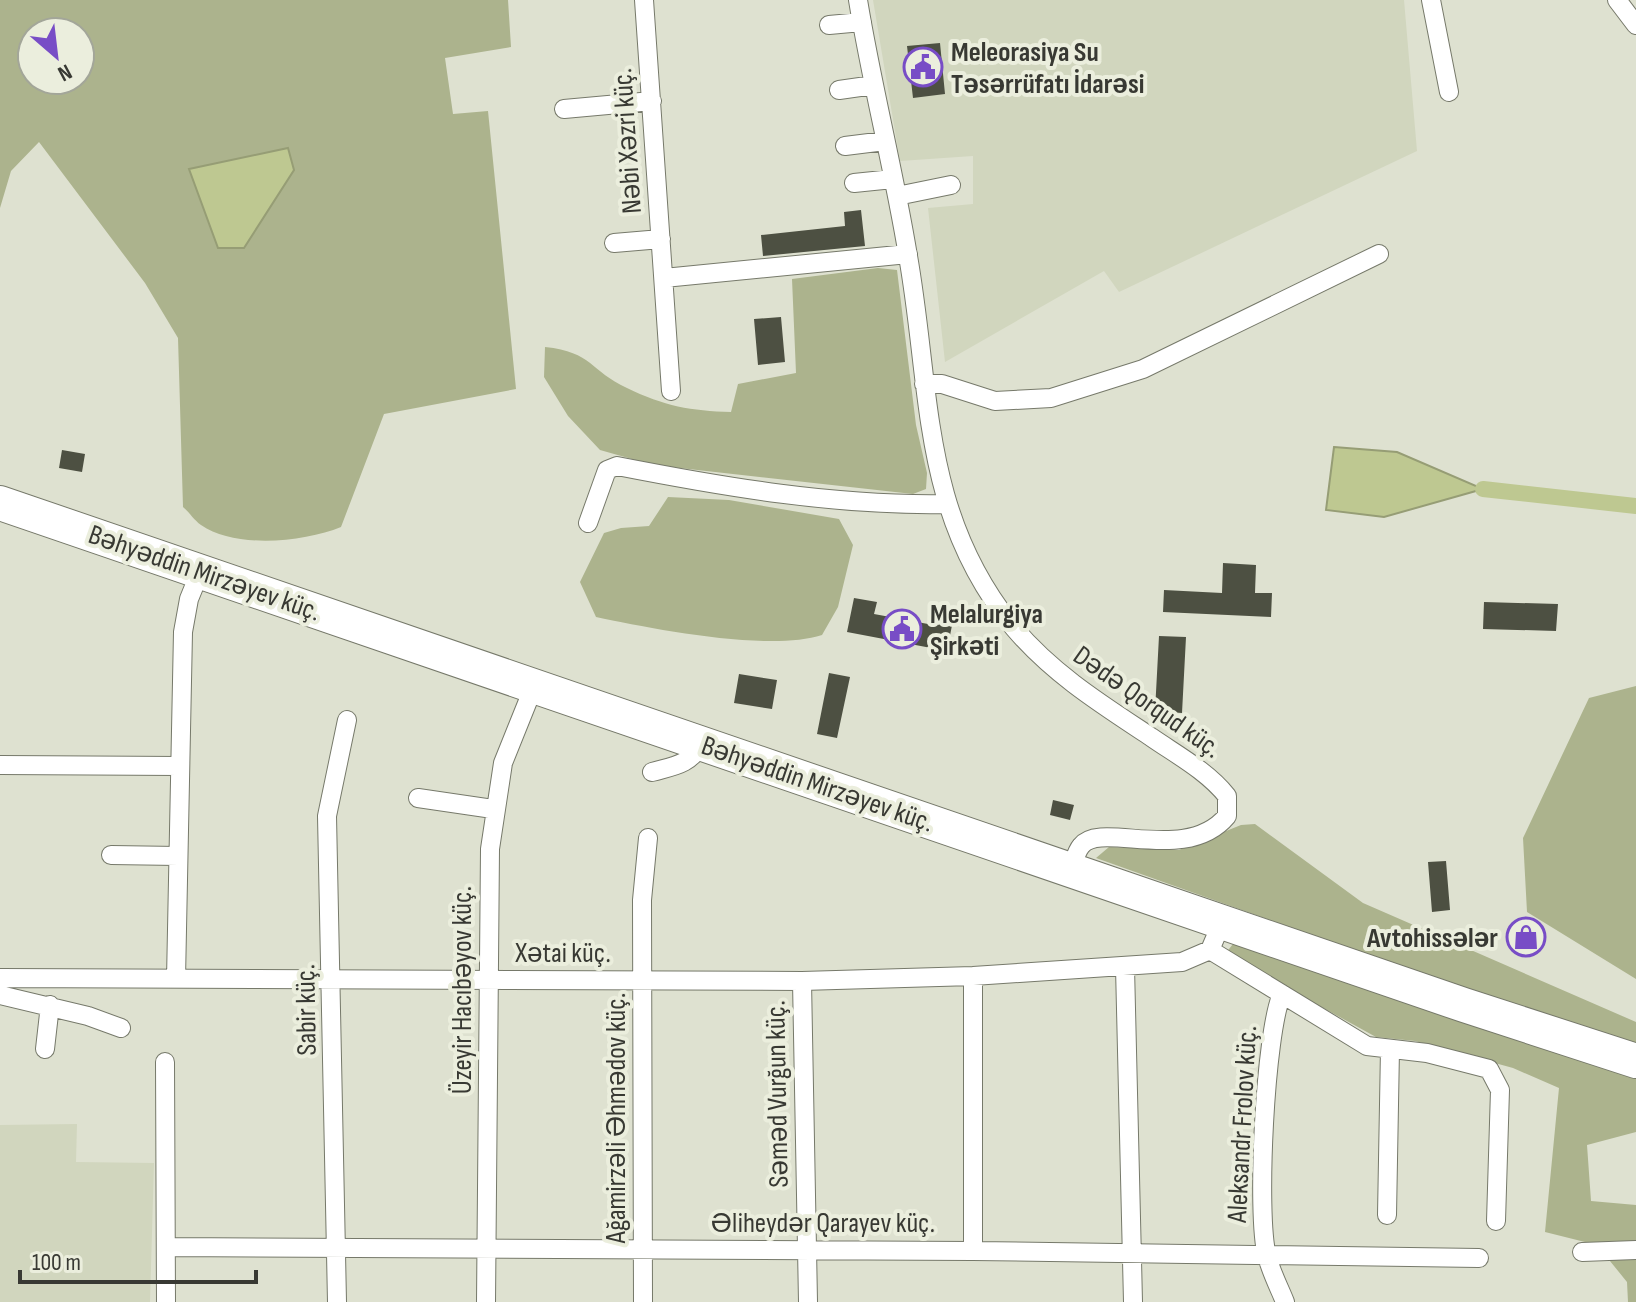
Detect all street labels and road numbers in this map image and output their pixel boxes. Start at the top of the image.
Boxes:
street label: Nəbi Xəzri küç. [606,67,649,215]
street label: Bəhyəddin Mirzəyev küç. [84,518,325,629]
street label: Dədə Qorqud küç. [1067,639,1227,765]
street label: Bəhyəddin Mirzəyev küç. [697,729,938,840]
street label: Üzeyir Hacıbəyov küç. [446,886,479,1094]
street label: Xətai küç. [514,937,611,970]
street label: Sabir küç. [289,964,324,1056]
street label: Ağamirzəli Əhmədov küç. [600,993,633,1244]
street label: Səməd Vurğun küç. [759,1000,796,1188]
street label: Aleksandr Frolov küç. [1221,1025,1264,1224]
street label: Əliheydər Qarayev küç. [711,1207,935,1240]

